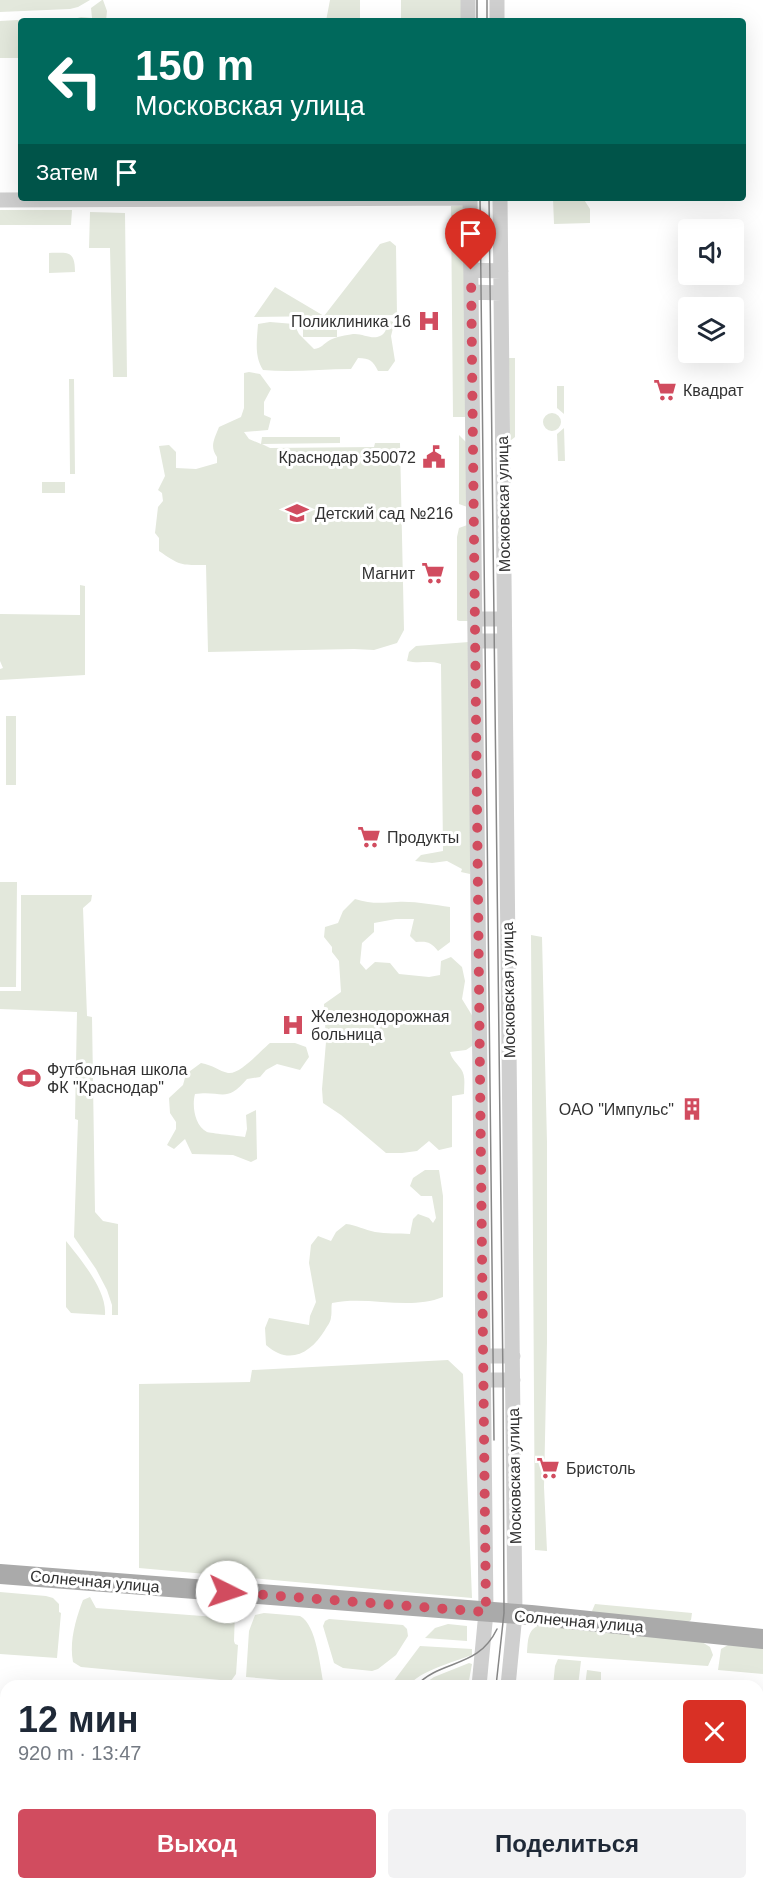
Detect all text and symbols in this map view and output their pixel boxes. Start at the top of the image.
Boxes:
icon: left [36,42,114,120]
text: 150 m [135,42,254,89]
text: Московская улица [135,91,365,121]
icon: arrive [110,156,143,189]
text: Затем [36,160,98,185]
pin [445,208,496,270]
icon: arrive [454,217,487,250]
map controls [678,219,744,363]
button: sound [678,219,744,285]
button: layers [678,297,744,363]
hospital icon: Поликлиника 16 [416,308,442,334]
place label: Поликлиника 16 [291,313,411,330]
supermarket icon: Квадрат [652,377,678,403]
place label: Квадрат [683,382,744,399]
street label: Московская улица [494,436,513,572]
public building icon: Краснодар 350072 [421,444,447,470]
place label: Краснодар 350072 [279,449,416,466]
school or university icon: Детский сад №216 [284,500,310,526]
place label: Детский сад №216 [315,505,453,522]
supermarket icon: Магнит [420,560,446,586]
place label: Магнит [362,565,416,582]
supermarket icon: Продукты [356,824,382,850]
place label: Продукты [387,829,459,846]
street label: Московская улица [499,922,518,1058]
place label: Железнодорожная больница [311,1008,450,1043]
hospital icon: Железнодорожная больница [280,1012,306,1038]
place label: Футбольная школа ФК "Краснодар" [47,1061,188,1096]
sports icon: Футбольная школа ФК "Краснодар" [16,1065,42,1091]
building icon: ОАО "Импульс" [679,1096,705,1122]
place label: ОАО "Импульс" [559,1101,674,1118]
street label: Московская улица [505,1408,524,1544]
supermarket icon: Бристоль [535,1455,561,1481]
place label: Бристоль [566,1460,636,1477]
position arrow [195,1560,259,1624]
street label: Солнечная улица [30,1567,160,1596]
street label: Солнечная улица [514,1607,644,1636]
text: 12 мин [18,1699,139,1740]
button: close [683,1700,746,1763]
text: 920 m · 13:47 [18,1742,141,1764]
button: Выход [18,1809,376,1878]
button: Поделиться [388,1809,746,1878]

